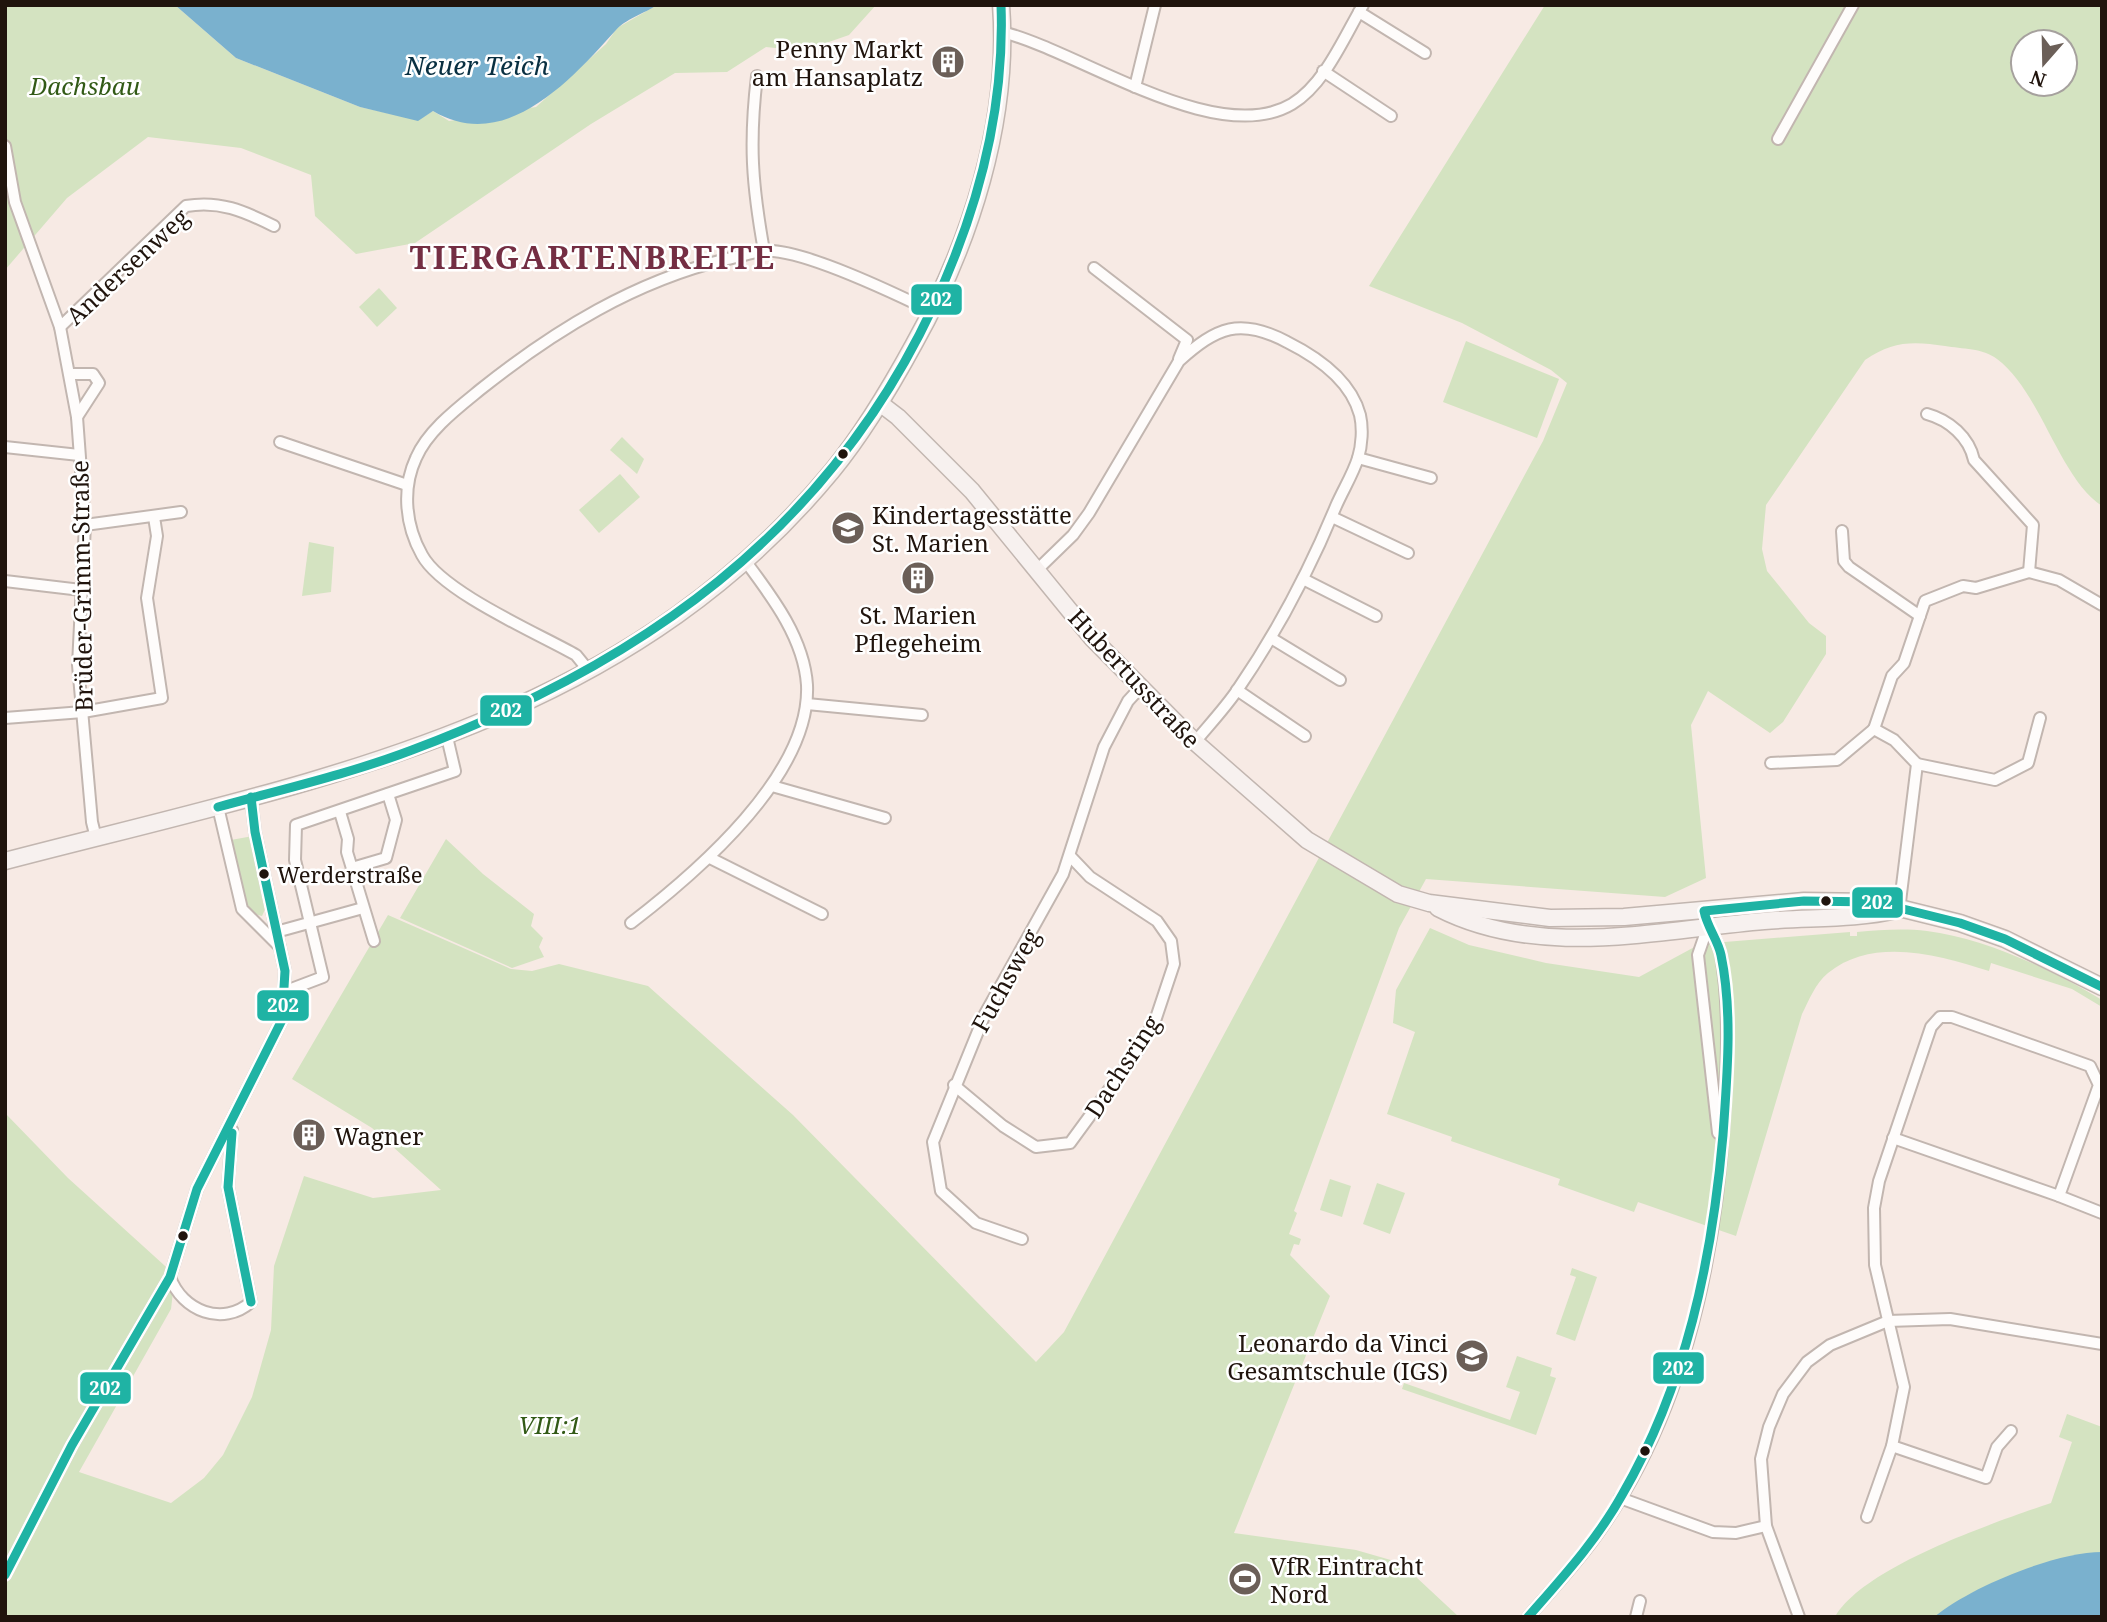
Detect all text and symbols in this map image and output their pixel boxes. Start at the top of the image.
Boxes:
north arrow [2009,28,2079,98]
place label: Penny Markt am Hansaplatz [752,32,923,93]
building icon: Penny Markt am Hansaplatz [929,43,967,81]
water label: Neuer Teich [404,47,549,83]
text: N [2027,64,2050,94]
park label: Dachsbau [29,69,140,102]
street label: Andersenweg [58,200,196,332]
district label: TIERGARTENBREITE [410,235,776,278]
line badge: 202 [910,283,963,316]
text: 202 [920,286,952,312]
unlabelled marker [836,447,850,461]
street label: Brüder-Grimm-Straße [62,460,100,712]
place label: Kindertagesstätte St. Marien [872,498,1072,559]
school or university icon: Kindertagesstätte St. Marien [829,509,867,547]
building icon: St. Marien Pflegeheim [899,559,937,597]
place label: St. Marien Pflegeheim [854,598,982,659]
street label: Hubertusstraße [1062,601,1208,755]
line badge: 202 [479,694,533,727]
text: 202 [490,697,522,723]
place label: Werderstraße [277,859,422,889]
marker: Werderstraße [257,867,271,881]
line badge: 202 [1851,886,1904,919]
text: 202 [1861,889,1893,915]
unlabelled marker [1819,894,1833,908]
street label: Fuchsweg [963,922,1047,1038]
line badge: 202 [256,989,310,1022]
text: 202 [267,992,299,1018]
street label: Dachsring [1077,1008,1168,1124]
building icon: Wagner [290,1116,328,1154]
place label: Wagner [334,1119,424,1152]
unlabelled marker [176,1229,190,1243]
place label: Leonardo da Vinci Gesamtschule (IGS) [1227,1326,1448,1387]
school or university icon: Leonardo da Vinci Gesamtschule (IGS) [1453,1337,1491,1375]
line badge: 202 [1652,1351,1705,1385]
text: 202 [1662,1355,1694,1381]
line badge: 202 [79,1371,132,1405]
text: 202 [89,1375,121,1401]
park label: VIII:1 [519,1408,581,1441]
unlabelled marker [1638,1444,1652,1458]
place label: VfR Eintracht Nord [1270,1549,1423,1610]
sports icon: VfR Eintracht Nord [1226,1560,1264,1598]

